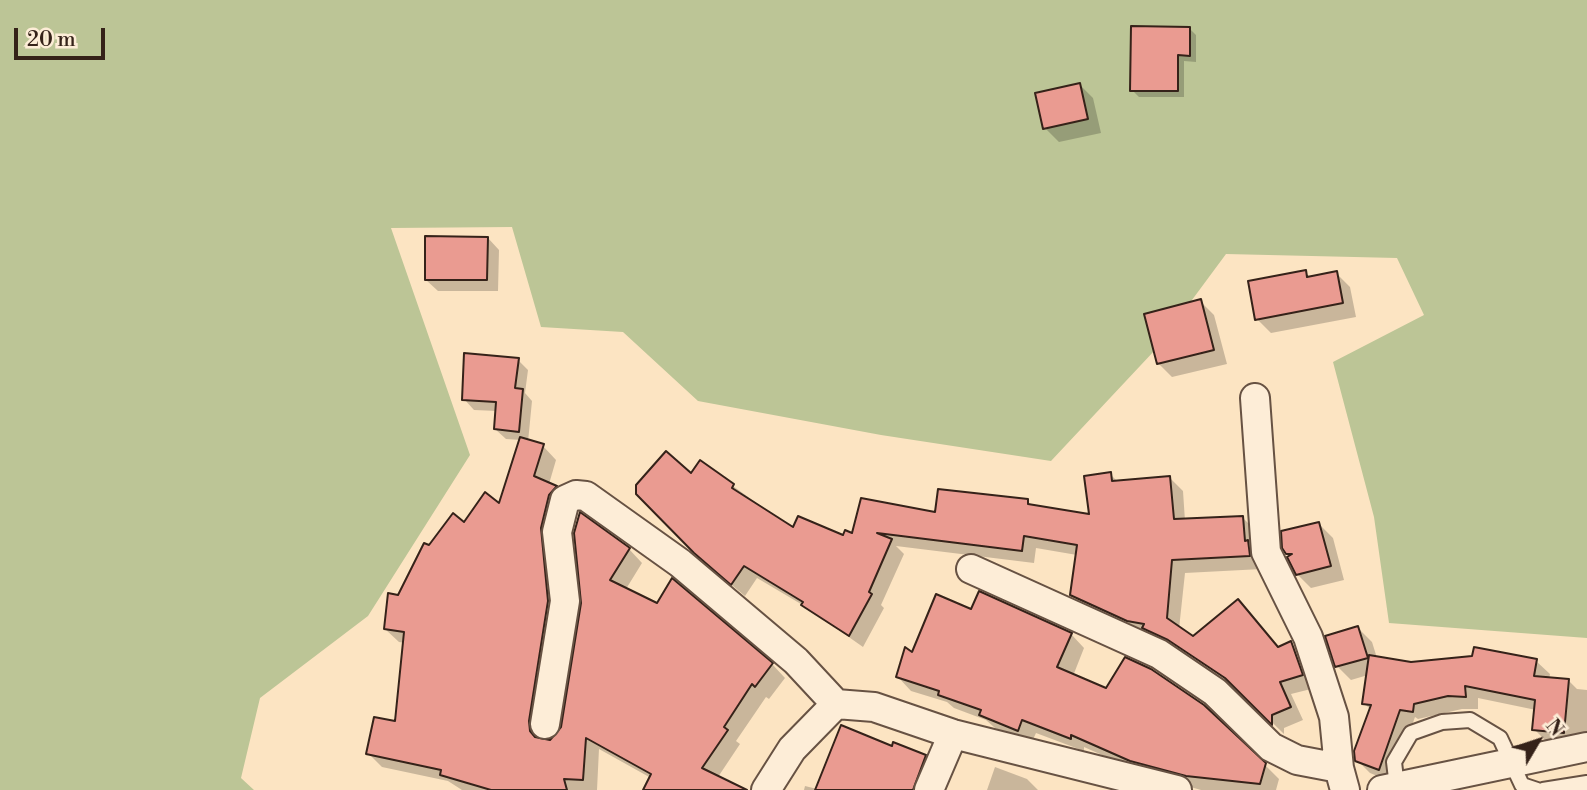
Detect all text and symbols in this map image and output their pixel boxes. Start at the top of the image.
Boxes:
scale bar [18,14,108,58]
text: 20 m [27,27,76,53]
north arrow [1503,706,1573,776]
text: N [1540,714,1568,741]

